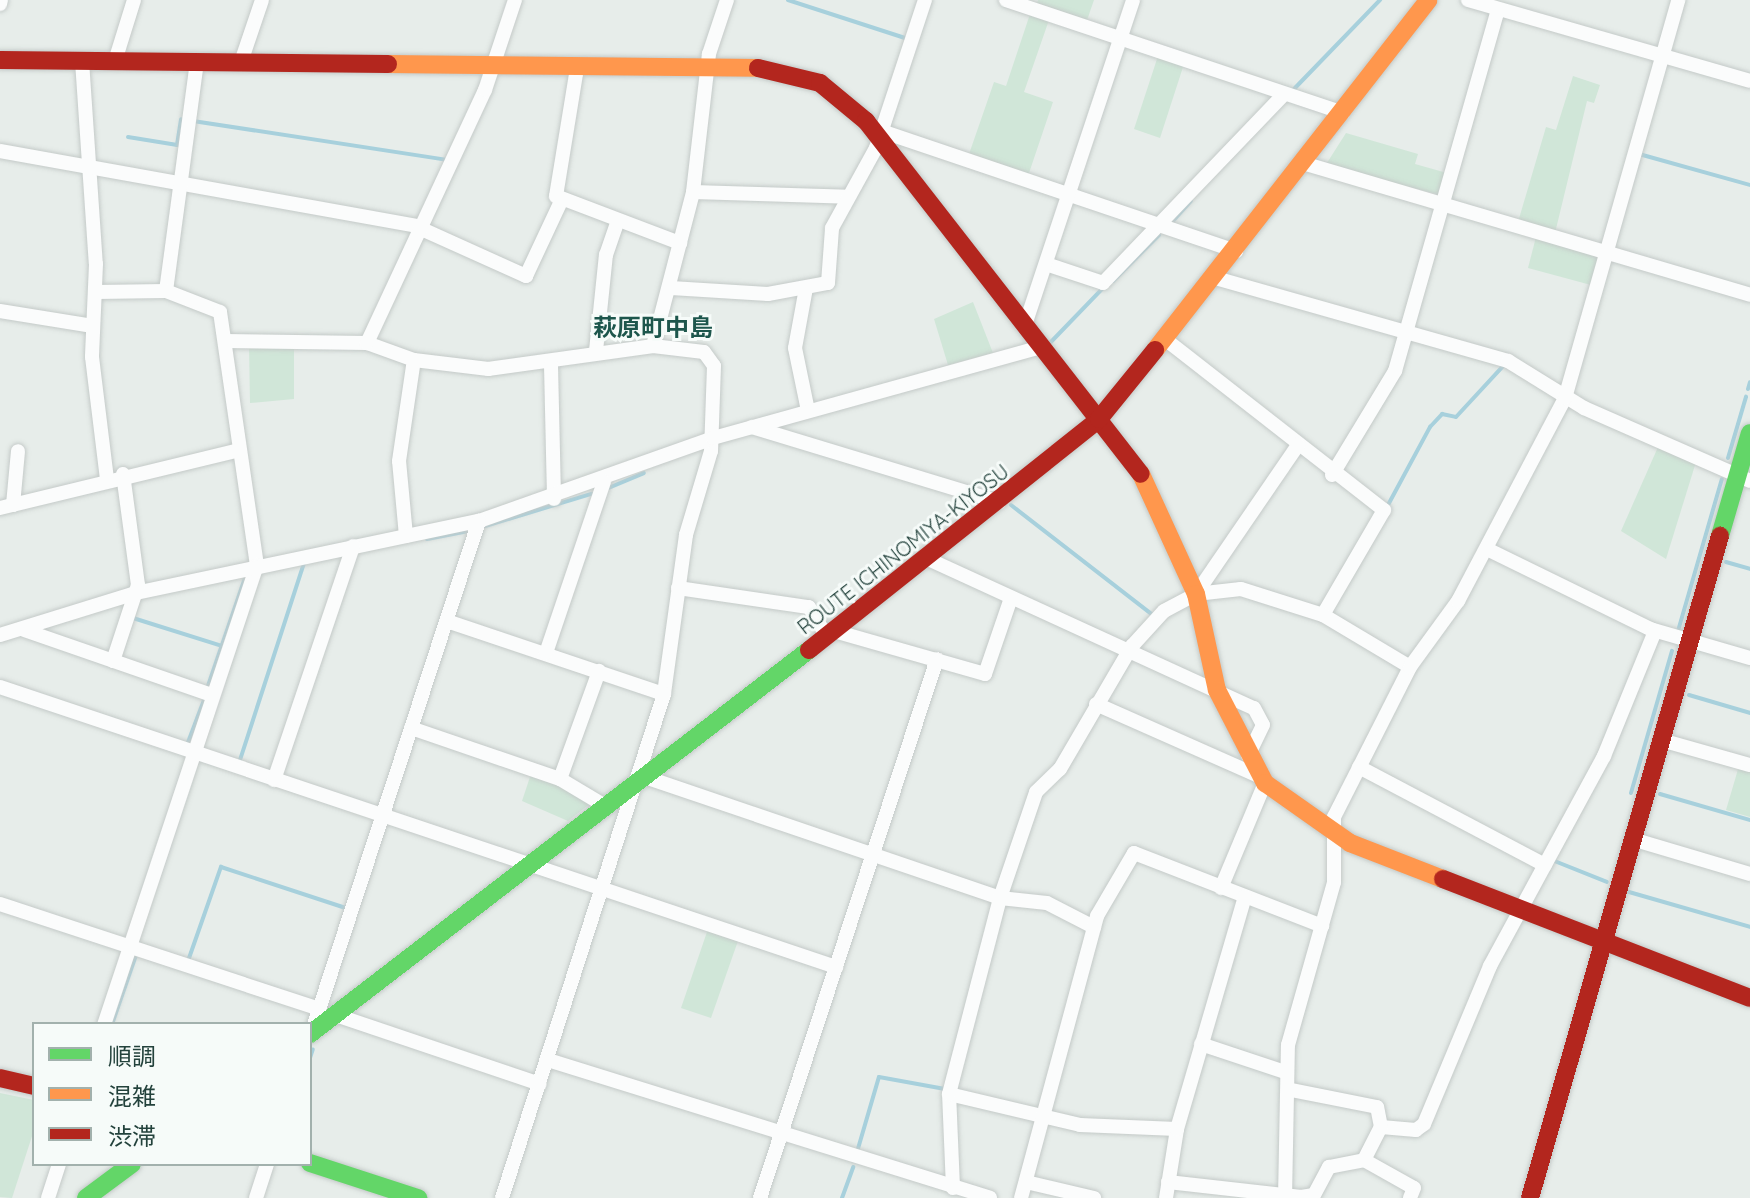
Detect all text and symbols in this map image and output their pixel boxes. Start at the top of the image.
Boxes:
district label: 萩原町中島 [593,314,713,342]
street label: ROUTE ICHINOMIYA-KIYOSU [793,459,1013,639]
legend [32,1022,312,1166]
text: 順調 [108,1041,156,1071]
text: 混雑 [108,1081,156,1111]
text: 渋滞 [108,1121,156,1151]

